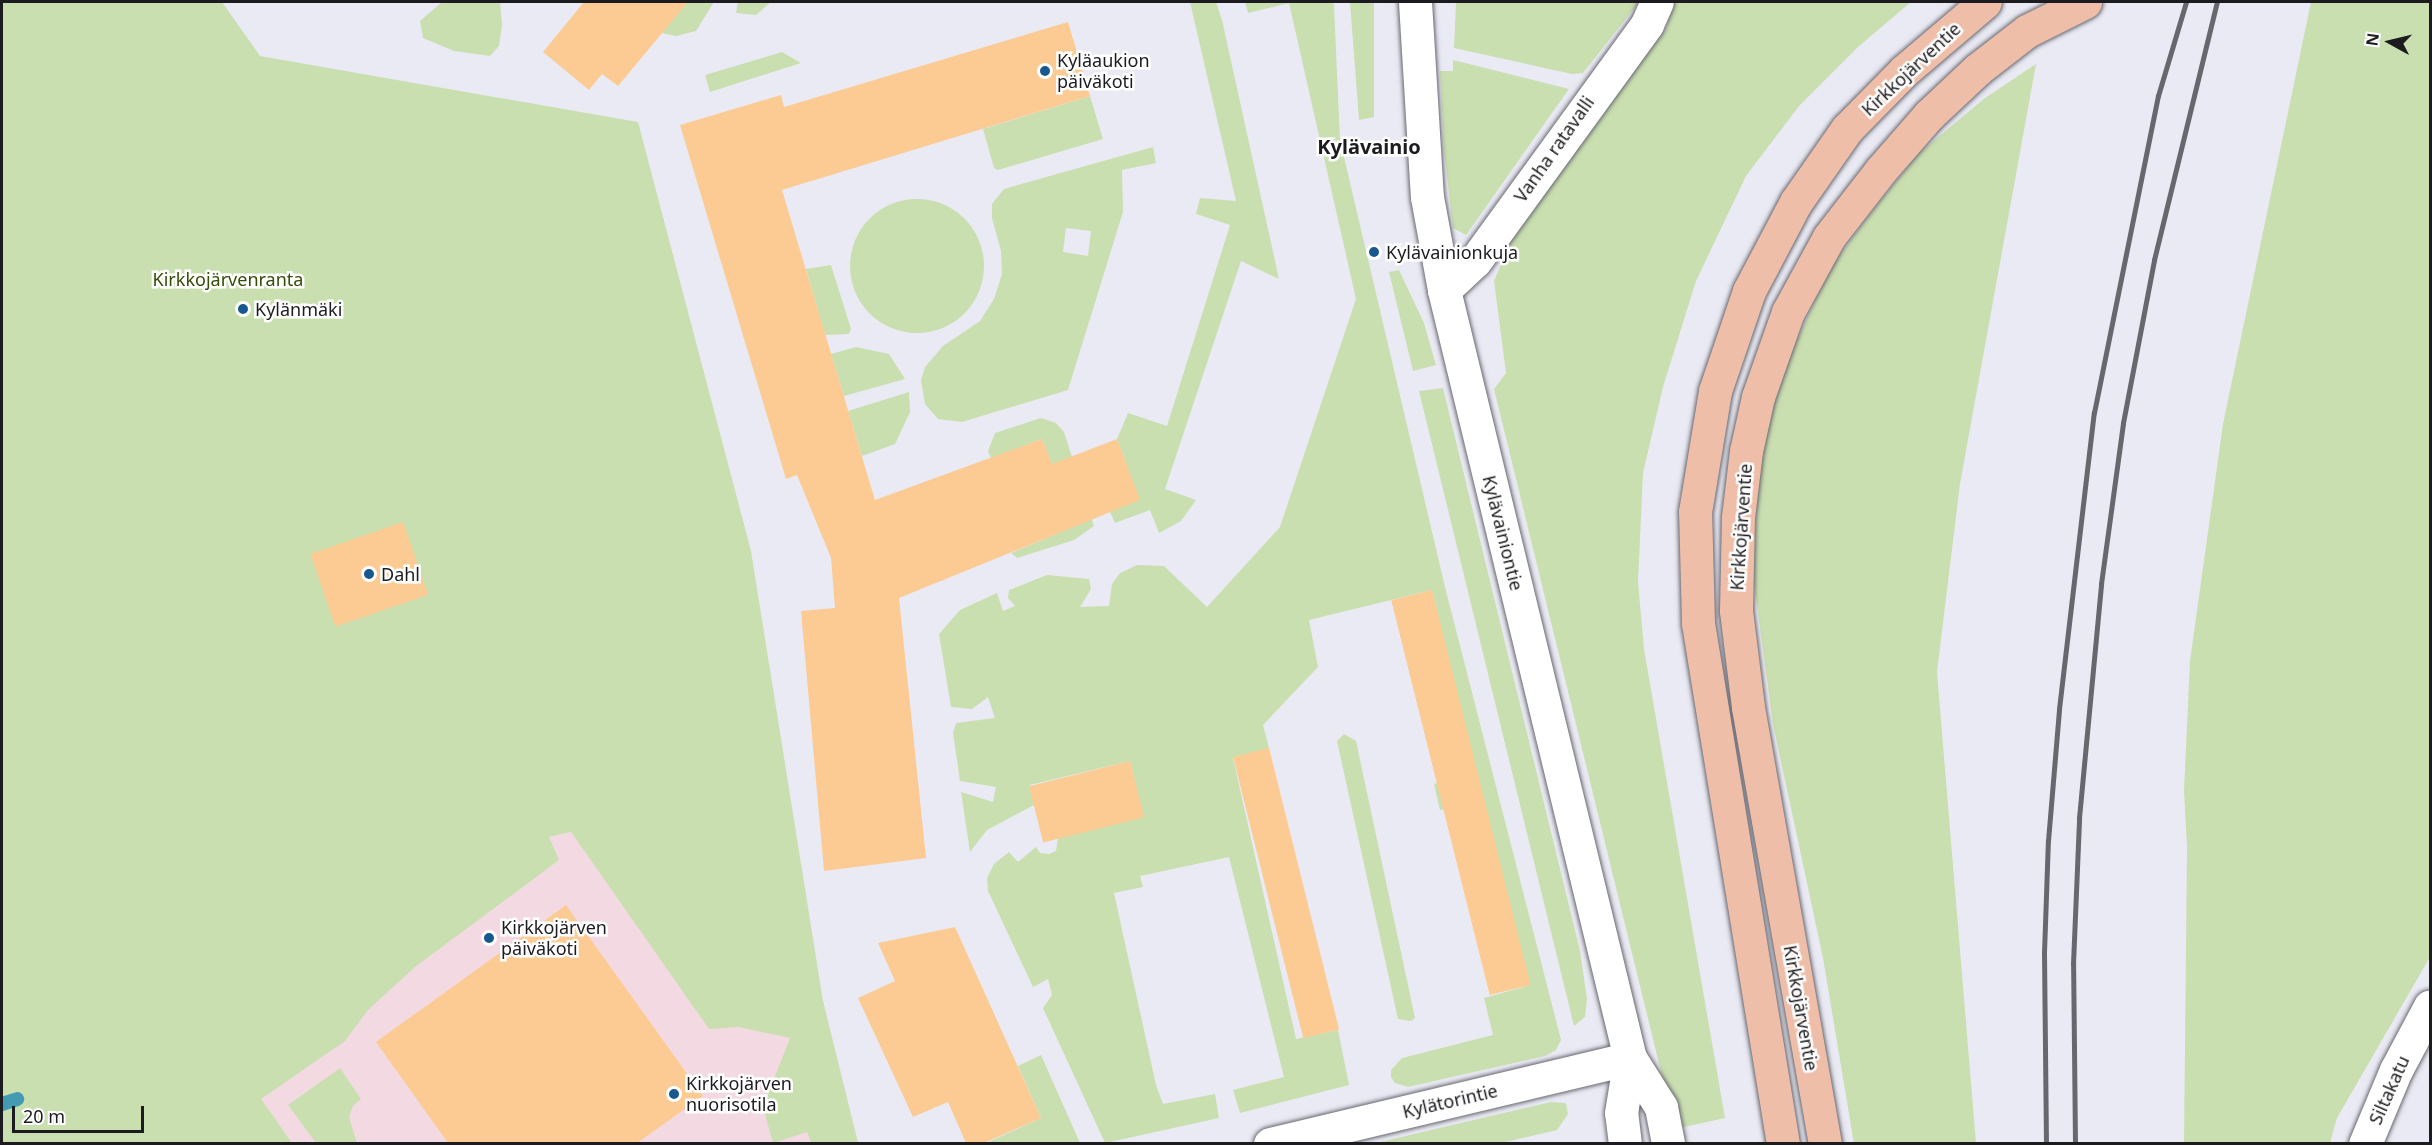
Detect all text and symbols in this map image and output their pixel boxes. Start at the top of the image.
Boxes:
north arrow [2360,12,2420,72]
street label: Kirkkojärventie [1857,18,1965,120]
text: N [2360,32,2384,47]
place label: Kyläaukion päiväkoti [1057,50,1150,92]
marker: Kyläaukion päiväkoti [1038,64,1052,78]
street label: Vanha ratavalli [1509,92,1599,206]
district label: Kylävainio [1317,134,1421,158]
place label: Kylävainionkuja [1386,241,1518,263]
marker: Kylävainionkuja [1367,245,1381,259]
park label: Kirkkojärvenranta [153,268,303,290]
place label: Kylänmäki [255,298,342,320]
marker: Kylänmäki [236,302,250,316]
street label: Kirkkojärventie [1726,463,1756,591]
street label: Kylävainiontie [1478,473,1528,593]
place label: Dahl [381,563,420,585]
marker: Dahl [362,567,376,581]
place label: Kirkkojärven päiväkoti [501,917,607,960]
marker: Kirkkojärven päiväkoti [482,931,496,945]
street label: Kirkkojärventie [1779,943,1823,1073]
street label: Siltakatu [2364,1052,2414,1128]
place label: Kirkkojärven nuorisotila [686,1073,792,1116]
street label: Kylätorintie [1400,1080,1500,1122]
marker: Kirkkojärven nuorisotila [667,1087,681,1101]
scale bar [15,1094,147,1132]
text: 20 m [23,1104,65,1128]

